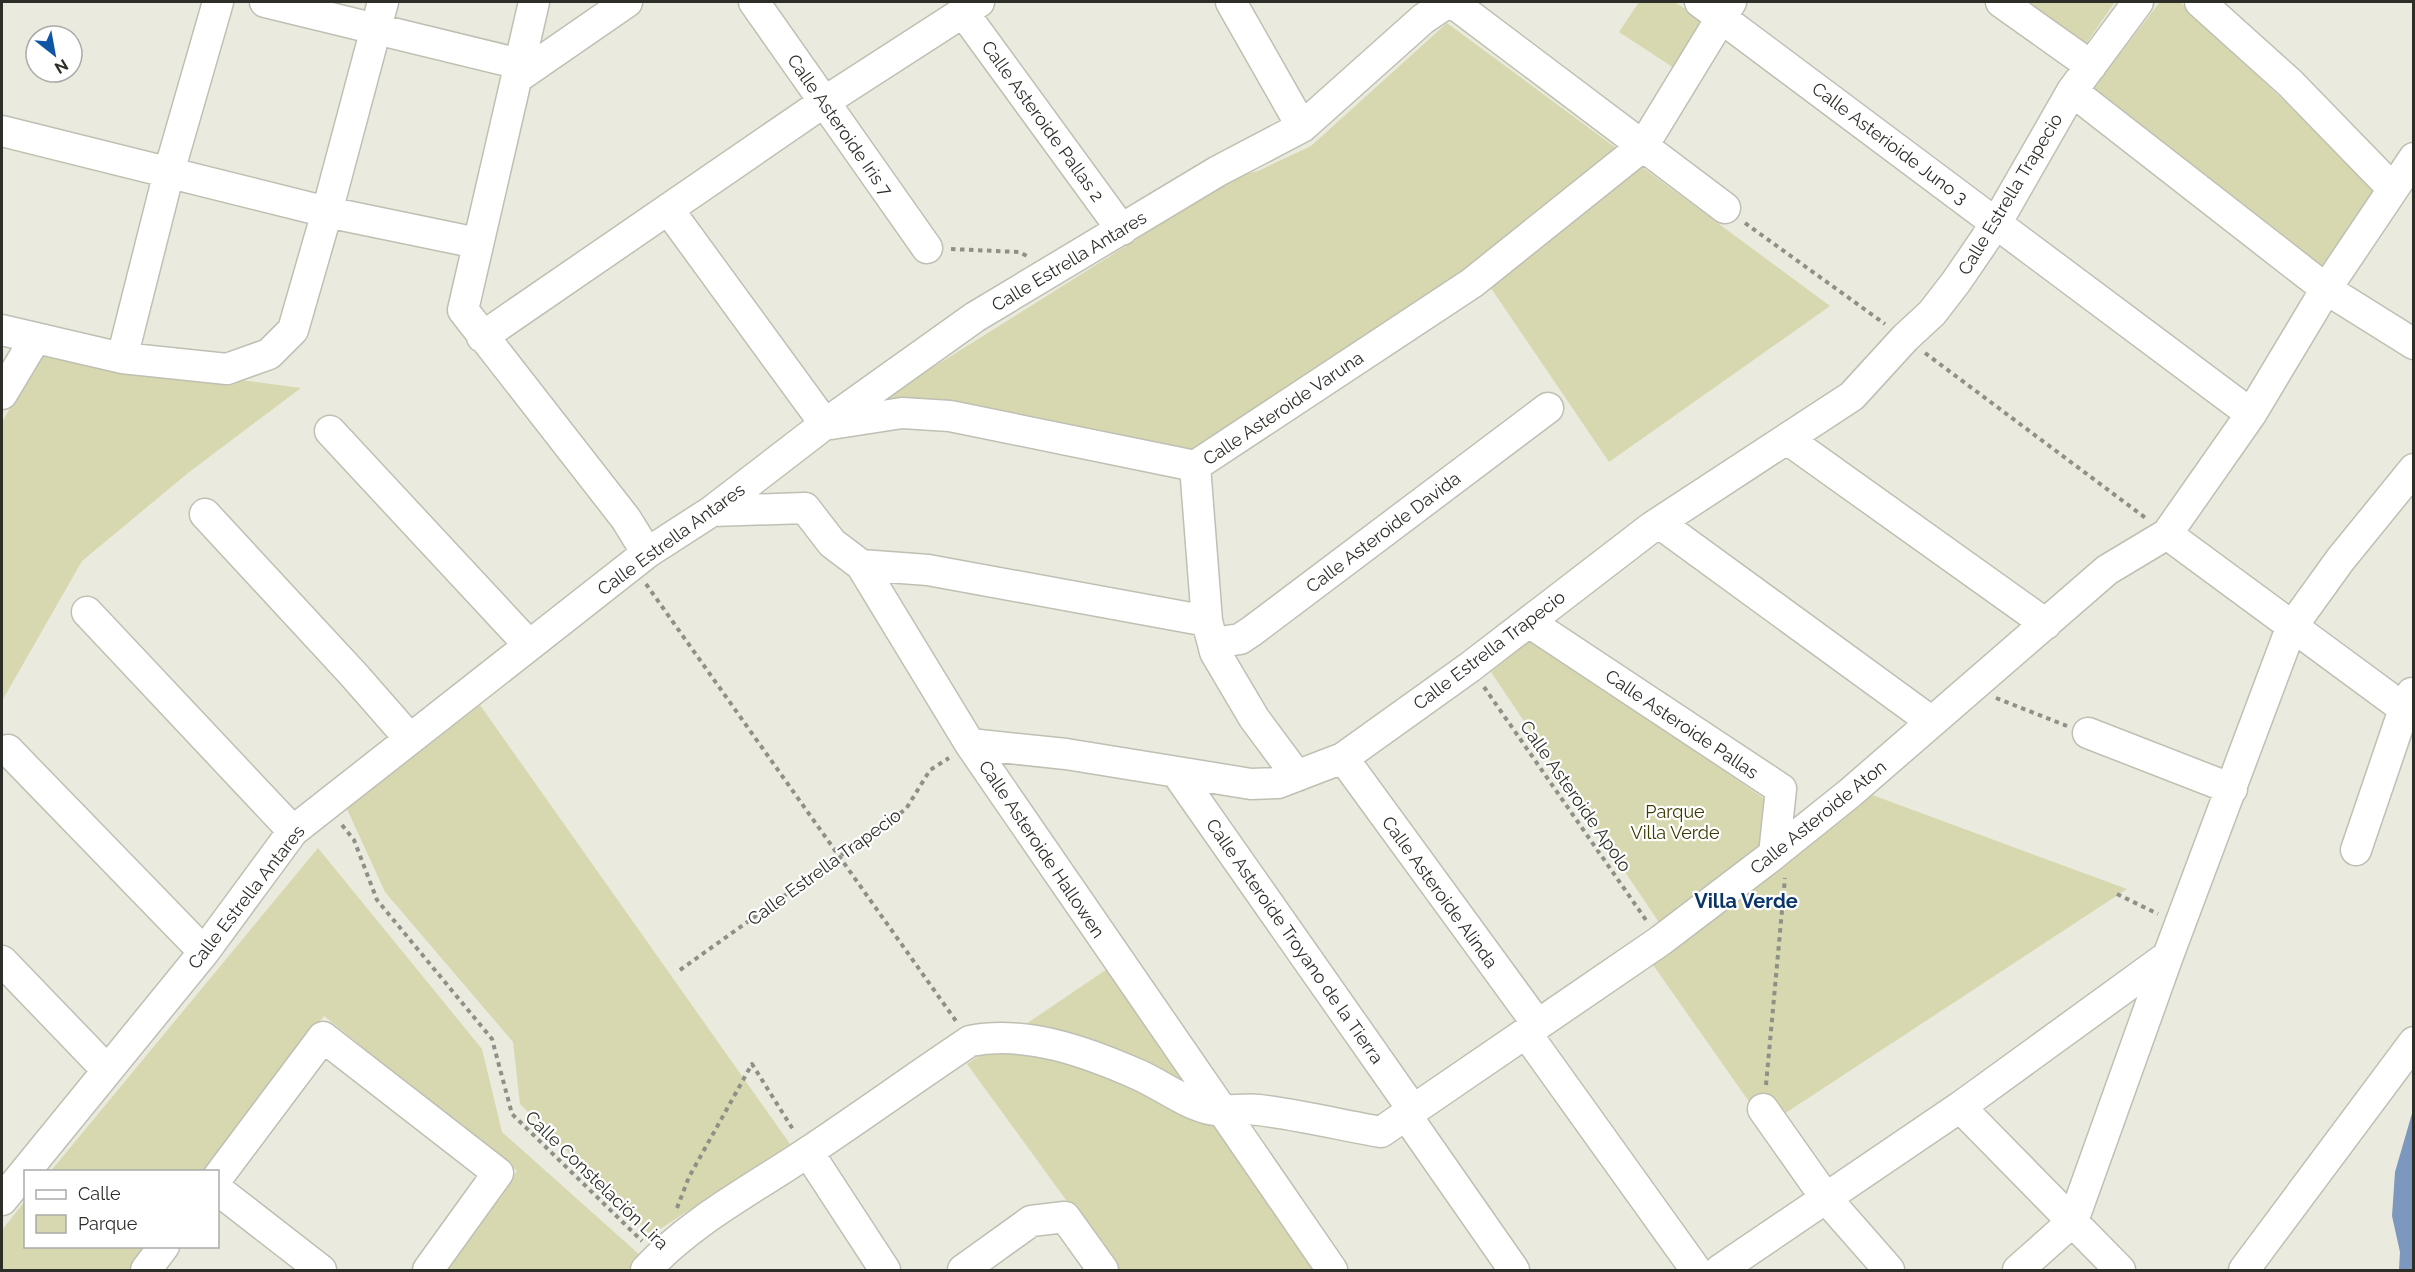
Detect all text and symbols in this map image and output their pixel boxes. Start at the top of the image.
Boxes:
north arrow [24,24,84,84]
street label: Calle Asteroide Pallas 2 [978,36,1108,206]
street label: Calle Asteroide Iris 7 [783,50,897,200]
text: N [51,55,72,78]
street label: Calle Asterioide Juno 3 [1808,78,1972,208]
street label: Calle Estrella Trapecio [1953,109,2067,279]
street label: Calle Estrella Antares [988,206,1150,316]
street label: Calle Asteroide Varuna [1199,347,1367,469]
street label: Calle Asteroide Davida [1302,467,1464,597]
street label: Calle Estrella Antares [593,478,749,599]
street label: Calle Estrella Trapecio [1409,586,1569,714]
street label: Calle Asteroide Pallas [1602,665,1763,783]
street label: Calle Asteroide Apolo [1516,716,1636,876]
street label: Calle Asteroide Hallowen [975,756,1109,942]
street label: Calle Asteroide Aton [1746,756,1890,878]
park label: Parque Villa Verde [1630,801,1720,843]
street label: Calle Estrella Trapecio [743,804,905,930]
street label: Calle Asteroide Alinda [1378,812,1502,972]
street label: Calle Asteroide Troyano de la Tierra [1202,815,1388,1067]
street label: Calle Estrella Antares [183,821,309,973]
district label: Villa Verde [1694,889,1798,913]
street label: Calle Constelación Lira [521,1106,673,1254]
legend [24,1170,219,1248]
text: Calle [78,1183,121,1204]
text: Parque [78,1213,138,1234]

